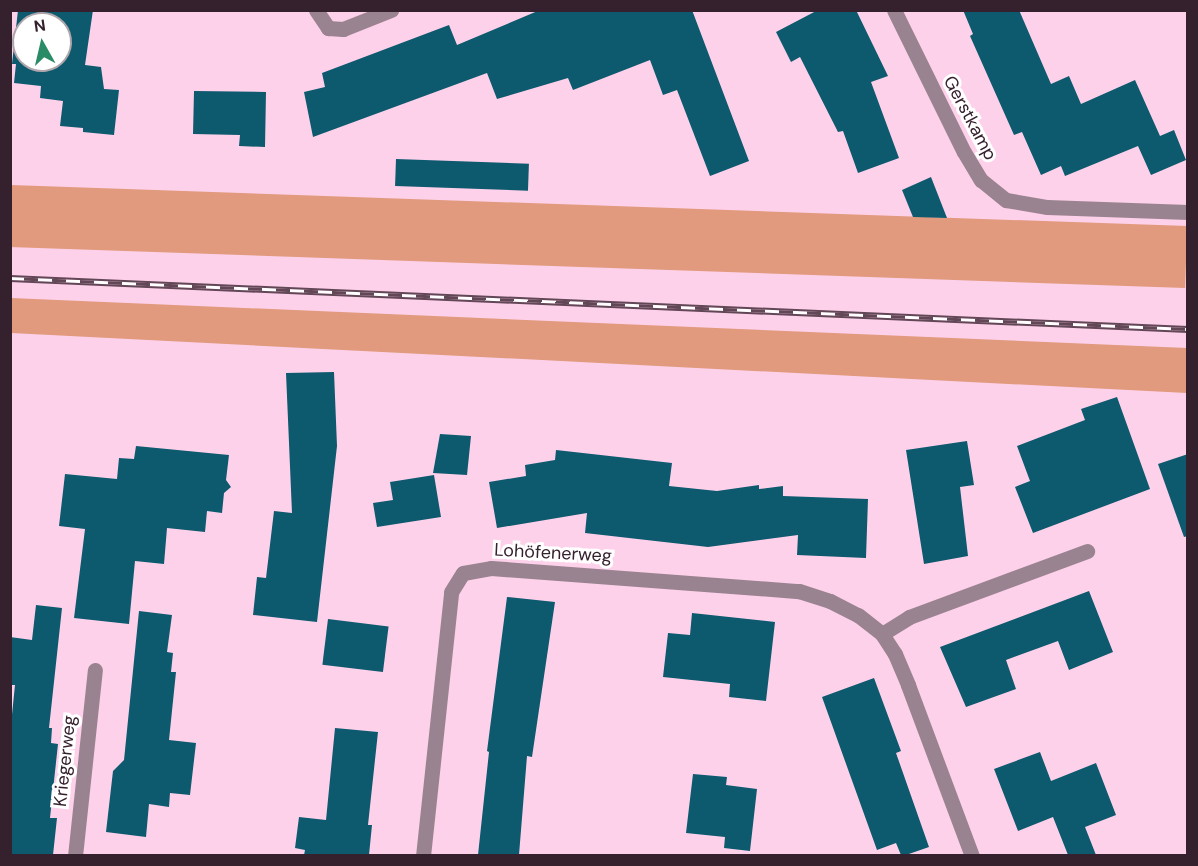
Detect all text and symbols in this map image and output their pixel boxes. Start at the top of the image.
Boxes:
north arrow [12,12,72,72]
text: N [32,14,47,37]
street label: Gerstkamp [939,72,1001,164]
street label: Lohöfenerweg [494,539,612,567]
street label: Kriegerweg [49,714,81,808]

